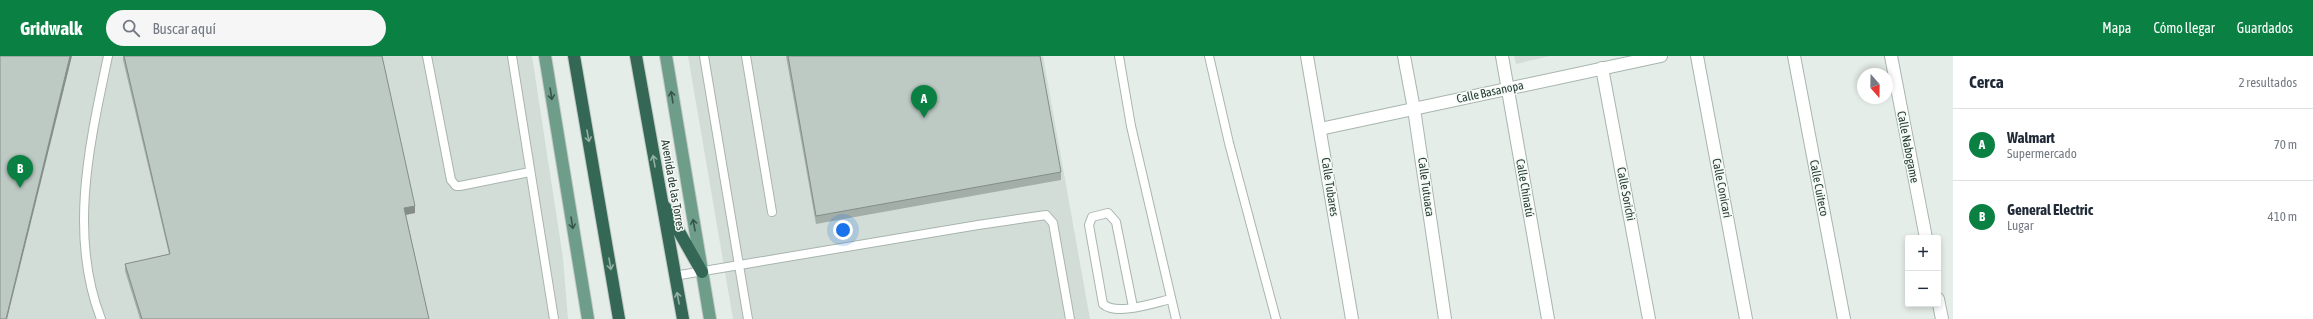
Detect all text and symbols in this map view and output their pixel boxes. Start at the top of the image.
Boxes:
search box [106,10,386,46]
text: Gridwalk [20,17,82,39]
icon: search [120,17,142,39]
text: Buscar aquí [152,20,216,37]
text: Mapa [2102,20,2131,36]
text: Cómo llegar [2153,20,2215,36]
text: Guardados [2237,20,2293,36]
north arrow [1857,68,1893,104]
text: Cerca [1969,72,2004,92]
text: 2 resultados [2238,75,2297,90]
street label: Calle Basanopa [1455,78,1525,106]
pin: A [911,85,937,118]
one-way arrow [547,88,555,101]
one-way arrow [668,91,676,104]
street label: Calle Nabogame [1894,110,1922,184]
one-way arrow [584,129,592,142]
text: Walmart [2007,129,2055,146]
text: A [1979,137,1985,152]
text: 70 m [2274,137,2297,152]
street label: Avenida de las Torres [658,138,688,232]
text: Supermercado [2007,146,2077,161]
pin: B [7,155,33,188]
one-way arrow [650,155,658,168]
street label: Calle Tutuaca [1415,156,1437,218]
street label: Calle Tubares [1318,157,1342,217]
street label: Calle Conicari [1709,157,1735,219]
street label: Calle Chinatú [1513,158,1537,218]
street label: Calle Cuiteco [1807,159,1831,218]
street label: Calle Sorichi [1614,166,1638,222]
text: General Electric [2007,201,2093,218]
text: B [1979,209,1985,224]
text: 410 m [2268,209,2297,224]
one-way arrow [568,216,576,229]
text: Lugar [2007,218,2034,233]
one-way arrow [689,219,697,232]
your location [833,220,853,240]
map controls [1905,235,1941,307]
button: + [1905,235,1941,271]
one-way arrow [606,257,614,270]
button: − [1905,271,1941,307]
one-way arrow [674,292,682,305]

